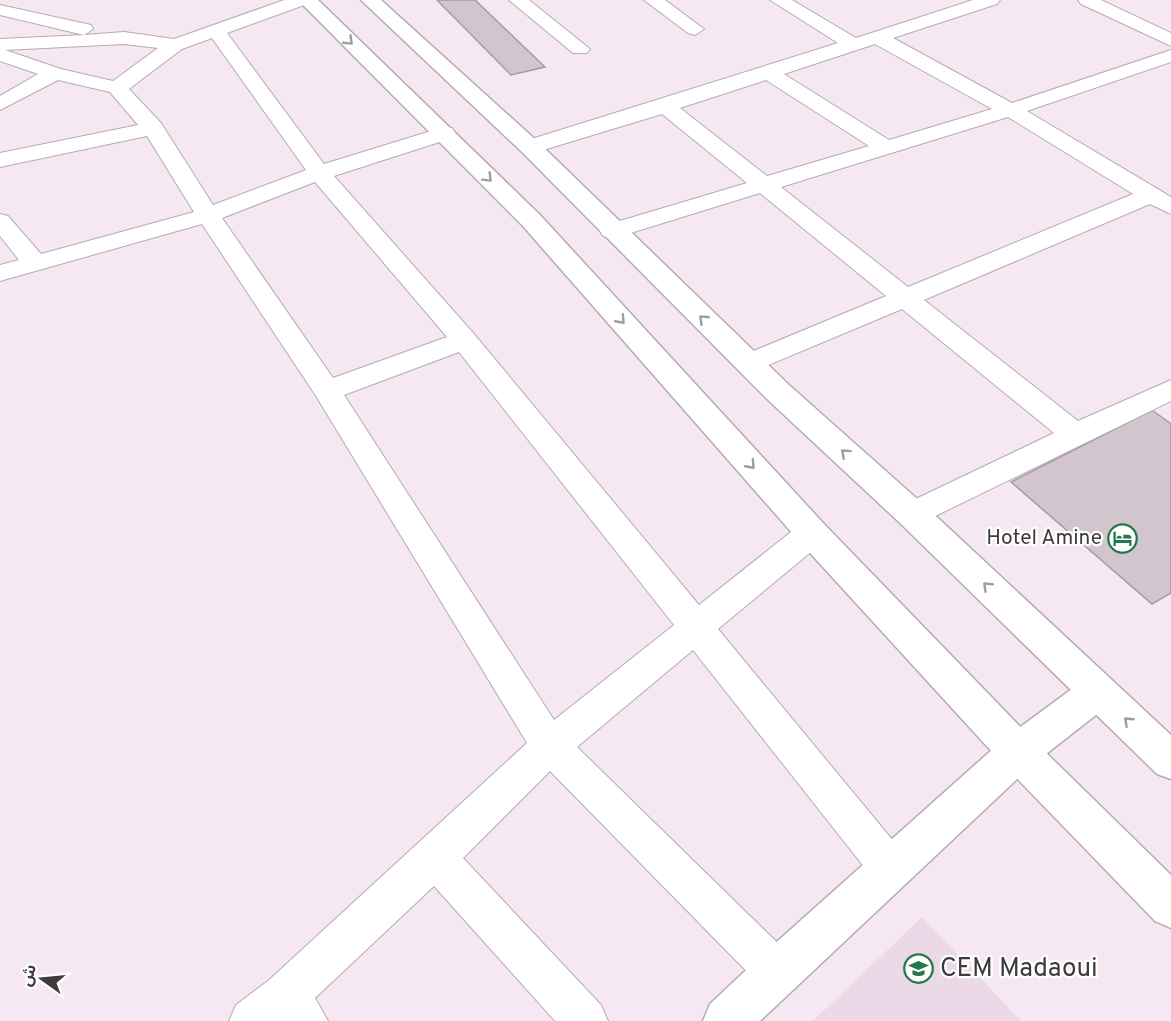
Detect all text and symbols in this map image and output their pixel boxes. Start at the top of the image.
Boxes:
one-way arrow [343,34,353,45]
one-way arrow [481,170,492,181]
one-way arrow [614,313,625,324]
one-way arrow [700,315,710,326]
one-way arrow [841,449,852,460]
one-way arrow [744,458,755,469]
hotel icon: Hotel Amine [1107,522,1139,554]
place label: Hotel Amine [986,525,1102,552]
one-way arrow [984,583,995,594]
one-way arrow [1125,717,1135,728]
north arrow [12,949,72,1009]
school or university icon: CEM Madaoui [903,953,935,985]
place label: CEM Madaoui [940,953,1098,986]
text: ش [17,962,42,989]

